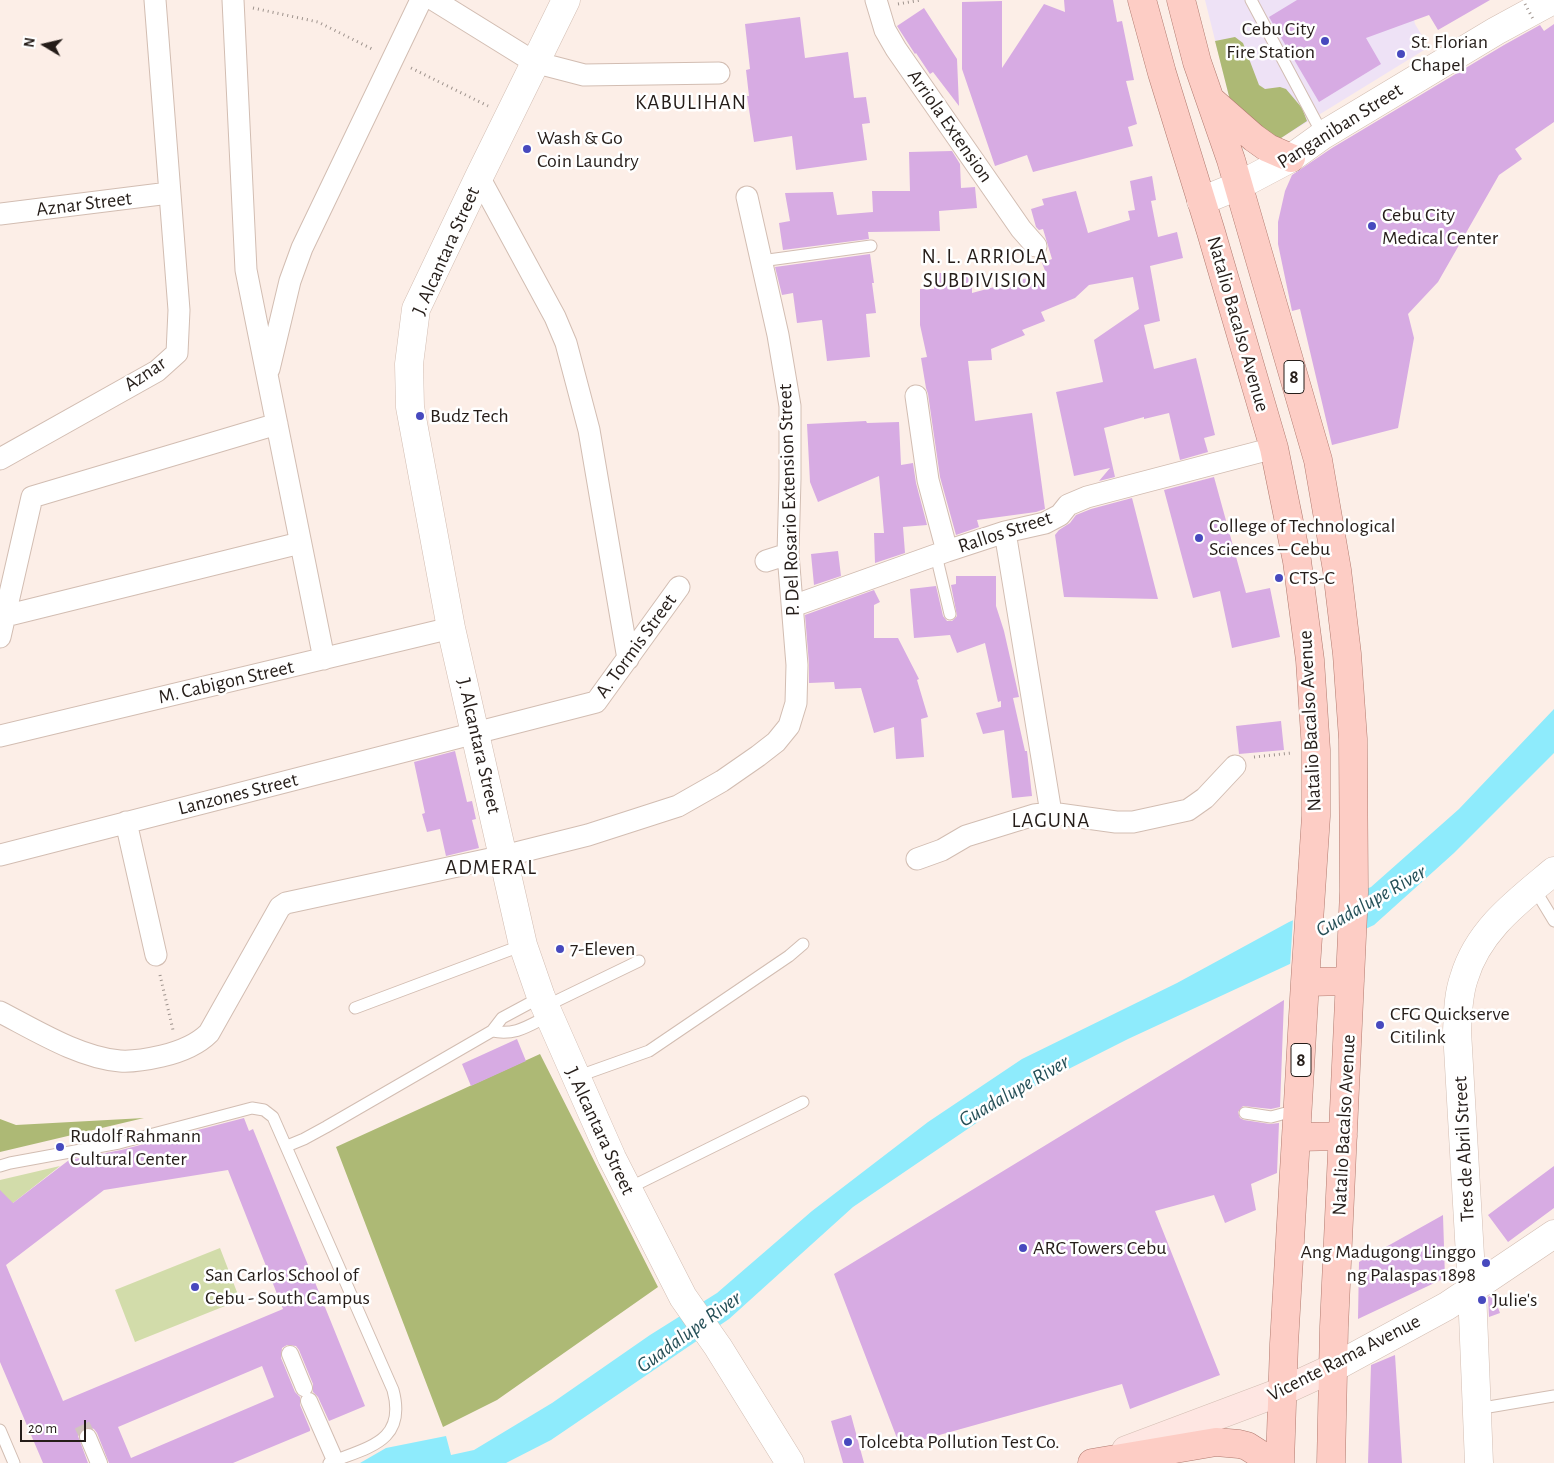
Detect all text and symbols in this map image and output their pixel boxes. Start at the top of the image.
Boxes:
place label: Cebu City Fire Station [1226,17,1315,64]
north arrow [20,20,70,70]
place label: St. Florian Chapel [1411,30,1488,77]
marker: Cebu City Fire Station [1319,35,1331,47]
text: N [23,37,38,49]
marker: St. Florian Chapel [1395,48,1407,60]
street label: Arriola Extension [902,65,998,187]
street label: Panganiban Street [1273,78,1407,174]
district label: KABULIHAN [634,90,748,116]
place label: Wash & Go Coin Laundry [537,126,639,173]
marker: Wash & Go Coin Laundry [521,143,533,155]
street label: J. Alcantara Street [407,183,485,319]
street label: Aznar Street [35,186,133,222]
place label: Cebu City Medical Center [1382,203,1498,250]
marker: Cebu City Medical Center [1366,220,1378,232]
street label: Natalio Bacalso Avenue [1201,233,1275,415]
district label: N. L. ARRIOLA SUBDIVISION [920,244,1050,294]
street label: Aznar [119,351,171,397]
road number: 8 [1284,361,1304,394]
street label: P. Del Rosario Extension Street [773,383,805,617]
place label: Budz Tech [430,404,509,428]
marker: Budz Tech [414,410,426,422]
street label: Rallos Street [955,506,1055,558]
place label: College of Technological Sciences – Cebu [1209,514,1396,561]
marker: College of Technological Sciences – Cebu [1193,532,1205,544]
place label: CTS-C [1289,566,1335,590]
marker: CTS-C [1273,572,1285,584]
street label: A. Tormis Street [590,589,682,703]
street label: Natalio Bacalso Avenue [1293,630,1327,812]
street label: M. Cabigon Street [156,655,296,709]
street label: J. Alcantara Street [452,676,506,816]
street label: Lanzones Street [176,768,300,820]
district label: LAGUNA [1011,808,1091,834]
district label: ADMERAL [444,855,538,881]
water label: Guadalupe River [1311,859,1431,943]
place label: 7-Eleven [570,937,635,961]
marker: 7-Eleven [554,943,566,955]
place label: CFG Quickserve Citilink [1390,1002,1510,1049]
marker: CFG Quickserve Citilink [1374,1019,1386,1031]
street label: Natalio Bacalso Avenue [1327,1034,1361,1216]
road number: 8 [1291,1044,1311,1076]
water label: Guadalupe River [954,1049,1074,1133]
street label: J. Alcantara Street [560,1063,640,1199]
street label: Tres de Abril Street [1448,1075,1480,1223]
place label: Rudolf Rahmann Cultural Center [70,1124,201,1171]
marker: Rudolf Rahmann Cultural Center [54,1141,66,1153]
place label: ARC Towers Cebu [1033,1236,1166,1260]
place label: Ang Madugong Linggo ng Palaspas 1898 [1300,1240,1476,1287]
marker: ARC Towers Cebu [1017,1242,1029,1254]
marker: Ang Madugong Linggo ng Palaspas 1898 [1480,1257,1492,1269]
place label: San Carlos School of Cebu - South Campus [205,1263,370,1310]
marker: San Carlos School of Cebu - South Campus [189,1281,201,1293]
water label: Guadalupe River [632,1286,746,1378]
place label: Julie's [1492,1288,1537,1312]
marker: Julie's [1476,1294,1488,1306]
street label: Vicente Rama Avenue [1263,1309,1425,1407]
scale bar [22,1410,89,1442]
text: 20 m [28,1421,57,1436]
place label: Tolcebta Pollution Test Co. [858,1430,1060,1454]
marker: Tolcebta Pollution Test Co. [842,1436,854,1448]

